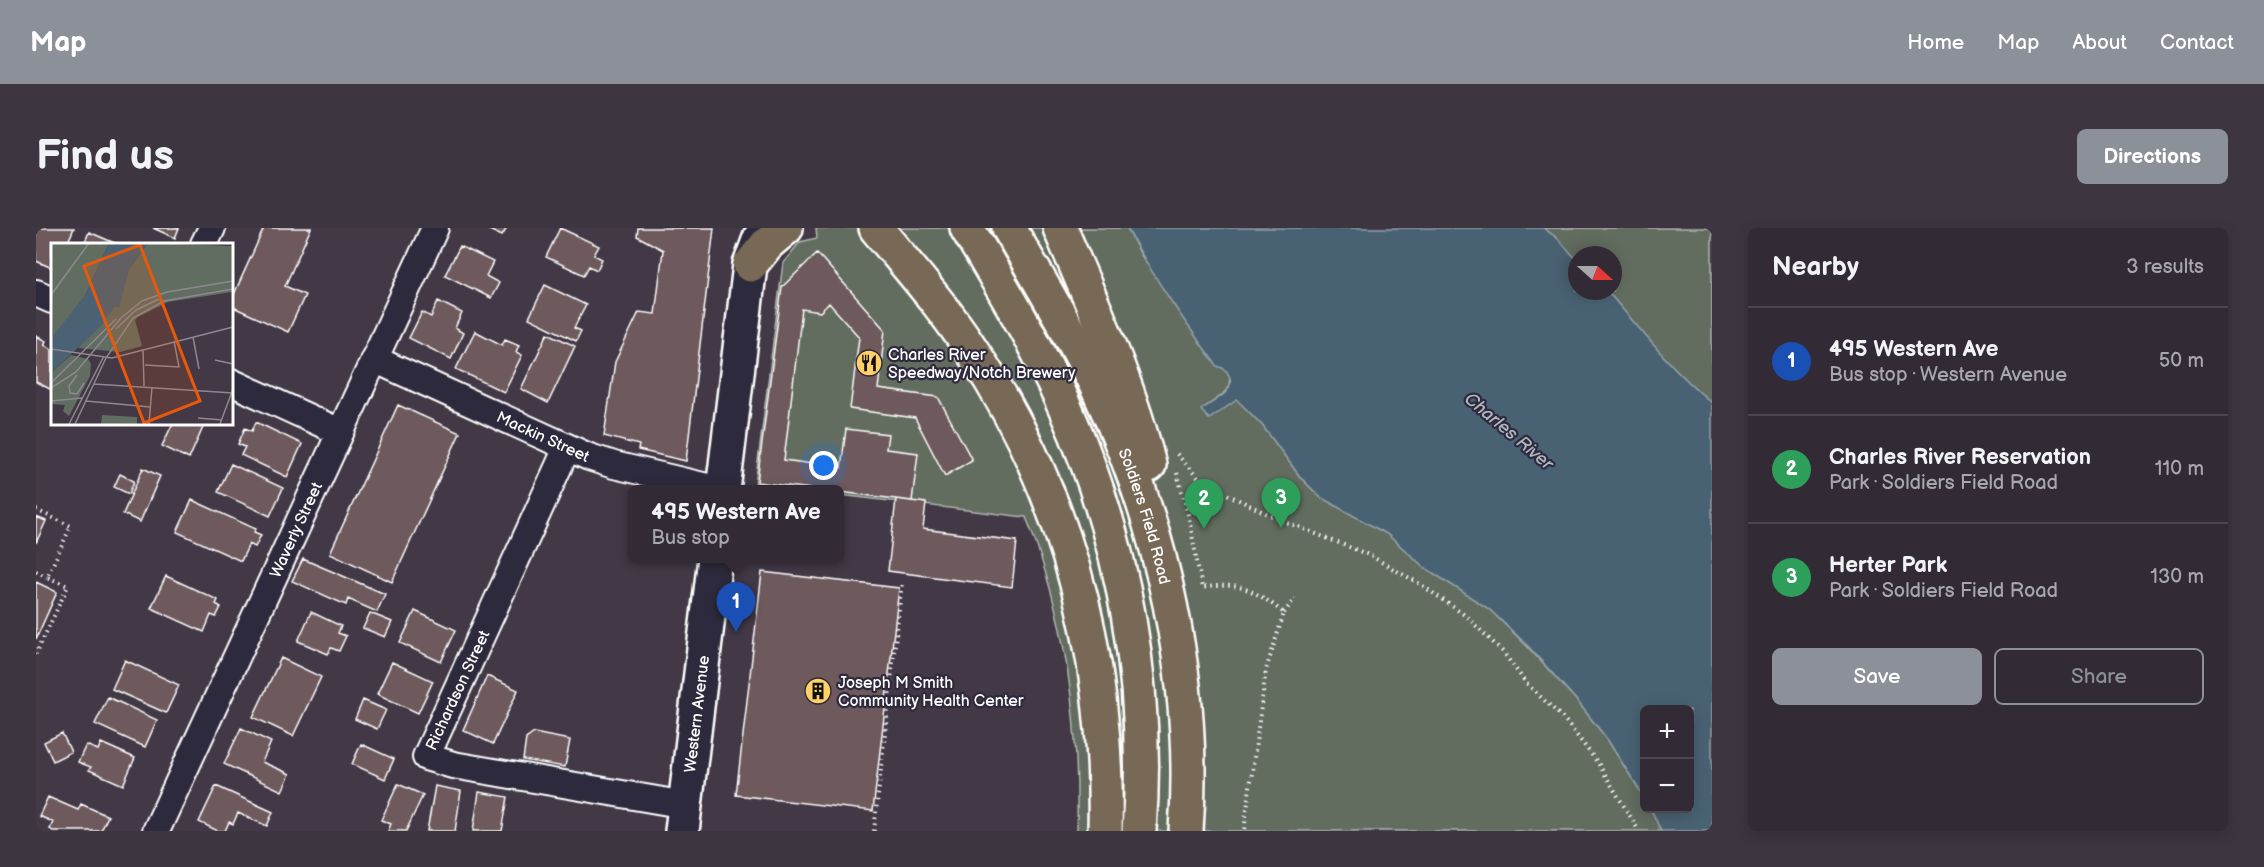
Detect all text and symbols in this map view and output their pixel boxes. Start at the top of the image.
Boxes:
text: Map [30,26,86,59]
text: Home [1907,30,1964,55]
text: Map [1997,30,2039,55]
text: About [2072,30,2127,55]
text: Contact [2160,30,2234,55]
button: Directions [2077,129,2228,184]
text: Find us [36,131,174,182]
inset map [51,243,232,424]
north arrow [1568,246,1622,300]
text: Nearby [1772,252,1859,283]
text: 3 results [2126,255,2204,279]
text: 495 Western Ave [1829,336,1998,363]
place label: Charles River Speedway/Notch Brewery [888,346,1076,383]
restaurant icon: Charles River Speedway/Notch Brewery [854,348,884,378]
text: 1 [1787,349,1796,373]
text: 50 m [2159,349,2204,373]
text: Bus stop · Western Avenue [1829,363,2067,387]
water label: Charles River [1460,388,1558,476]
street label: Mackin Street [493,408,592,467]
text: Charles River Reservation [1829,444,2091,471]
street label: Soldiers Field Road [1114,446,1173,586]
your location [809,451,838,480]
text: 2 [1786,457,1797,481]
text: 110 m [2155,457,2204,481]
text: Park · Soldiers Field Road [1829,471,2058,495]
pin: 3 [1262,478,1300,528]
street label: Waverly Street [266,479,327,581]
pin: 2 [1184,480,1224,529]
popup [628,485,844,563]
text: 495 Western Ave [651,499,821,526]
text: Bus stop [651,526,730,550]
text: Herter Park [1829,552,1947,579]
text: 3 [1786,565,1797,589]
text: 130 m [2150,565,2204,589]
text: Park · Soldiers Field Road [1829,579,2058,603]
pin: 1 [716,582,756,632]
street label: Richardson Street [422,628,495,754]
button: Save [1772,648,1982,705]
button: Share [1994,648,2204,705]
street label: Western Avenue [681,654,714,774]
place label: Joseph M Smith Community Health Center [838,674,1024,711]
building icon: Joseph M Smith Community Health Center [803,676,833,706]
map controls [1640,705,1694,813]
button: + [1640,705,1694,759]
button: − [1640,759,1694,813]

